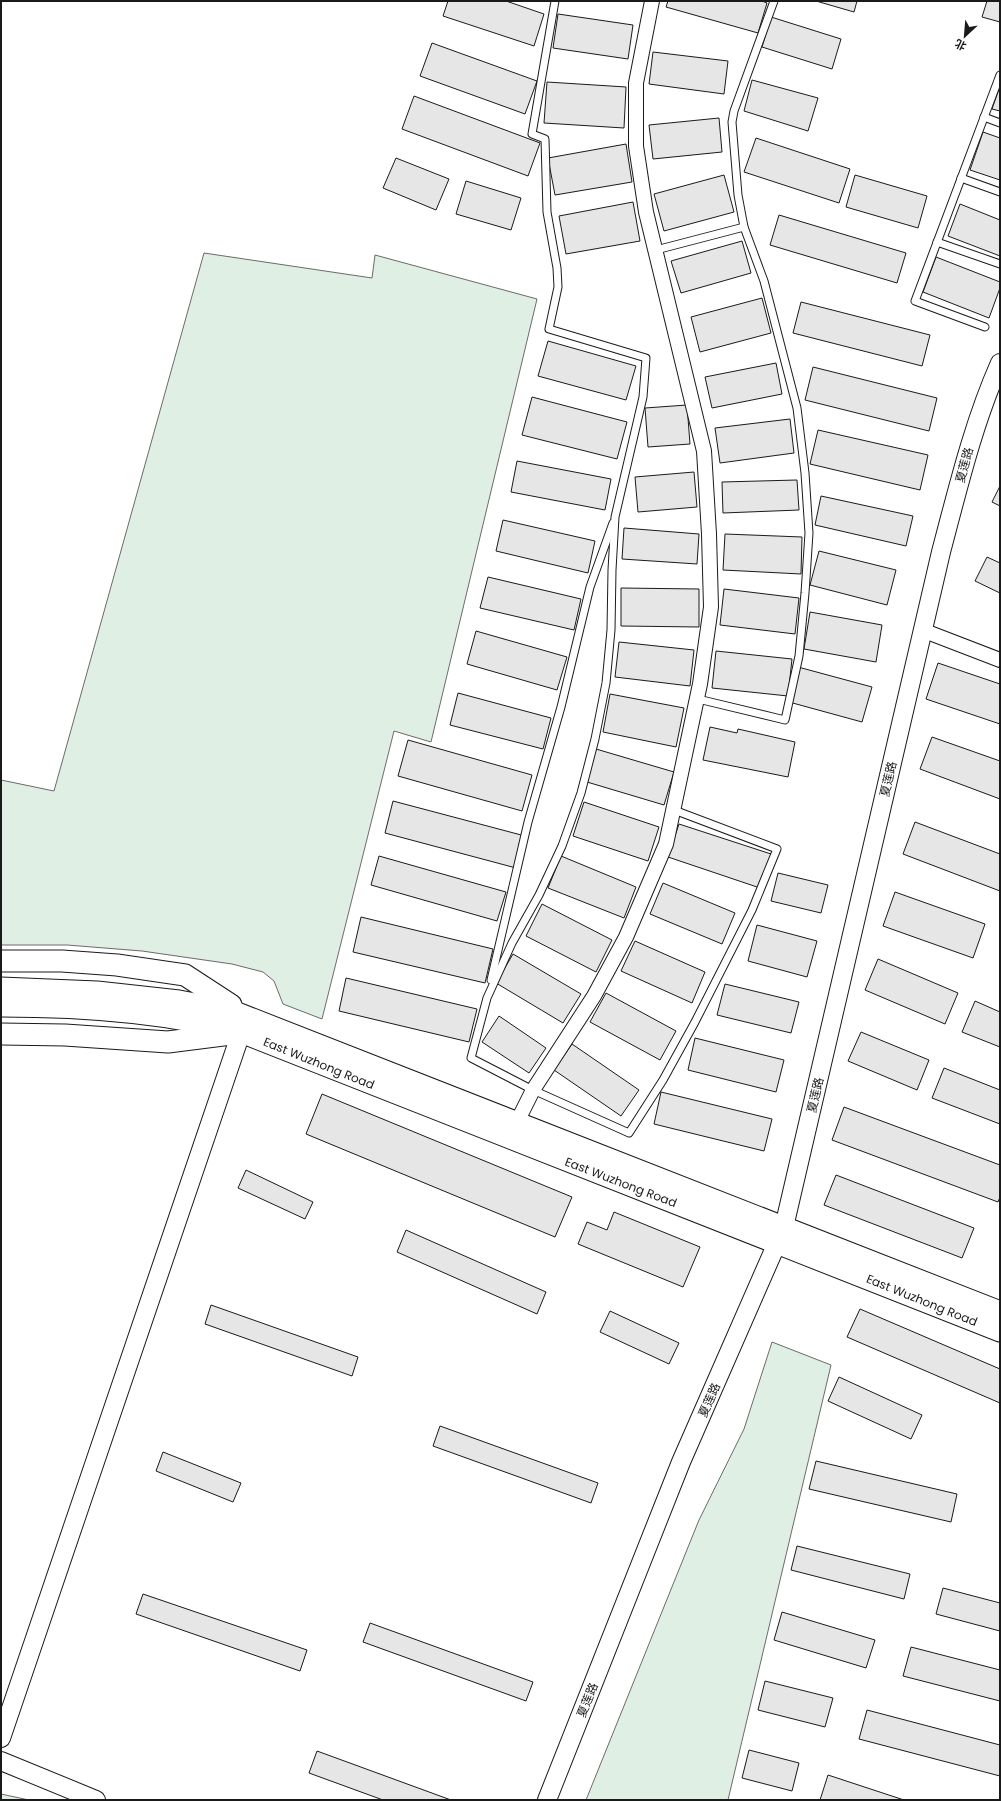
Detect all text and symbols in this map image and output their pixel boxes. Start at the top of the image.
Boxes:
north arrow [945,16,985,56]
text: 北 [952,35,969,55]
street label: 夏莲路 [951,445,977,485]
street label: 夏莲路 [876,760,900,798]
street label: East Wuzhong Road [261,1033,377,1093]
street label: 夏莲路 [803,1076,827,1114]
street label: East Wuzhong Road [563,1153,679,1211]
street label: East Wuzhong Road [864,1270,980,1330]
street label: 夏莲路 [694,1380,724,1420]
street label: 夏莲路 [572,1680,602,1720]

